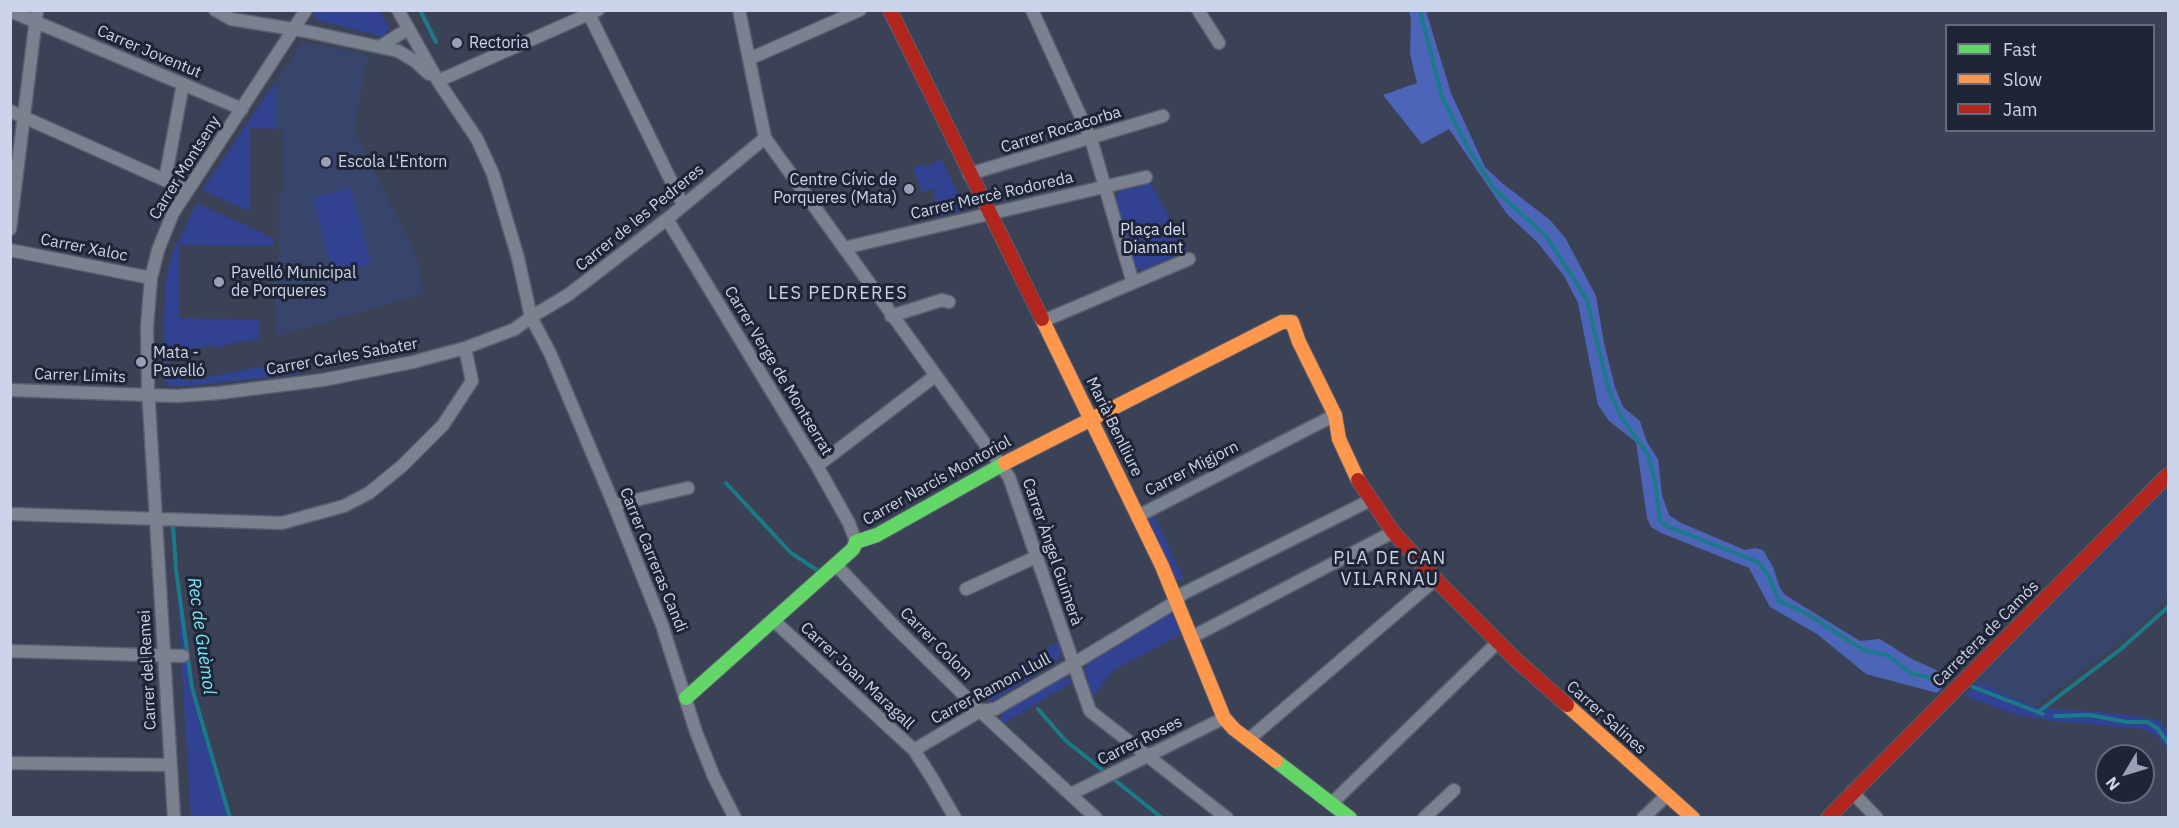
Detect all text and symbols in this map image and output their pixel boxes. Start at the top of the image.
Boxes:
street label: Carrer Joventut [94,21,204,83]
legend [1945,24,2155,132]
place label: Rectoria [469,33,529,53]
marker: Rectoria [450,36,464,50]
text: Fast [2003,38,2037,61]
text: Slow [2003,68,2042,91]
text: Jam [2003,98,2038,121]
street label: Carrer Rocacorba [999,103,1123,157]
street label: Carrer Montseny [145,113,225,223]
place label: Escola L'Entorn [338,152,447,172]
marker: Escola L'Entorn [319,155,333,169]
street label: Carrer de les Pedreres [572,160,708,276]
street label: Carrer Mercè Rodoreda [909,168,1075,224]
place label: Centre Cívic de Porqueres (Mata) [773,170,897,208]
marker: Centre Cívic de Porqueres (Mata) [902,182,916,196]
park label: Plaça del Diamant [1120,220,1186,258]
street label: Carrer Xaloc [39,230,129,266]
place label: Pavelló Municipal de Porqueres [231,263,356,301]
marker: Pavelló Municipal de Porqueres [212,275,226,289]
street label: Carrer Verge de Montserrat [720,283,836,459]
district label: LES PEDRERES [768,283,908,305]
street label: Carrer Carles Sabater [265,334,419,380]
place label: Mata - Pavelló [153,343,205,381]
marker: Mata - Pavelló [134,355,148,369]
street label: Carrer Límits [34,365,126,387]
street label: Marià Benlliure [1082,374,1146,480]
street label: Carrer Narcís Montoriol [860,432,1014,530]
street label: Carrer Migjorn [1142,437,1242,501]
street label: Carrer Àngel Guimerà [1018,476,1086,628]
street label: Carrer Carreras Candi [615,485,691,635]
district label: PLA DE CAN VILARNAU [1333,548,1447,590]
water label: Rec de Guèmol [182,576,220,696]
street label: Carretera de Camós [1929,577,2043,691]
street label: Carrer Colom [896,604,976,684]
street label: Carrer del Remei [135,609,161,731]
street label: Carrer Joan Maragall [796,618,918,734]
street label: Carrer Ramon Llull [928,649,1054,729]
street label: Carrer Salines [1562,677,1650,759]
street label: Carrer Roses [1094,712,1186,770]
north arrow [2095,744,2155,804]
text: N [2101,773,2124,795]

